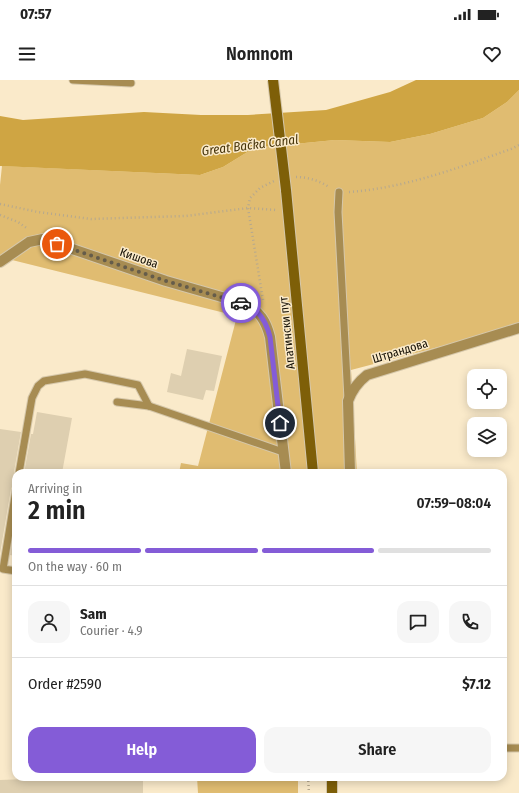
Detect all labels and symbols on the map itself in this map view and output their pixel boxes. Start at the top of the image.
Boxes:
water label: Great Bačka Canal [201,132,300,158]
pin [40,227,74,261]
street label: Кишова [118,245,160,271]
courier [221,283,261,323]
street label: Апатински пут [276,296,298,370]
street label: Штрандова [370,336,430,366]
pin [263,406,297,440]

